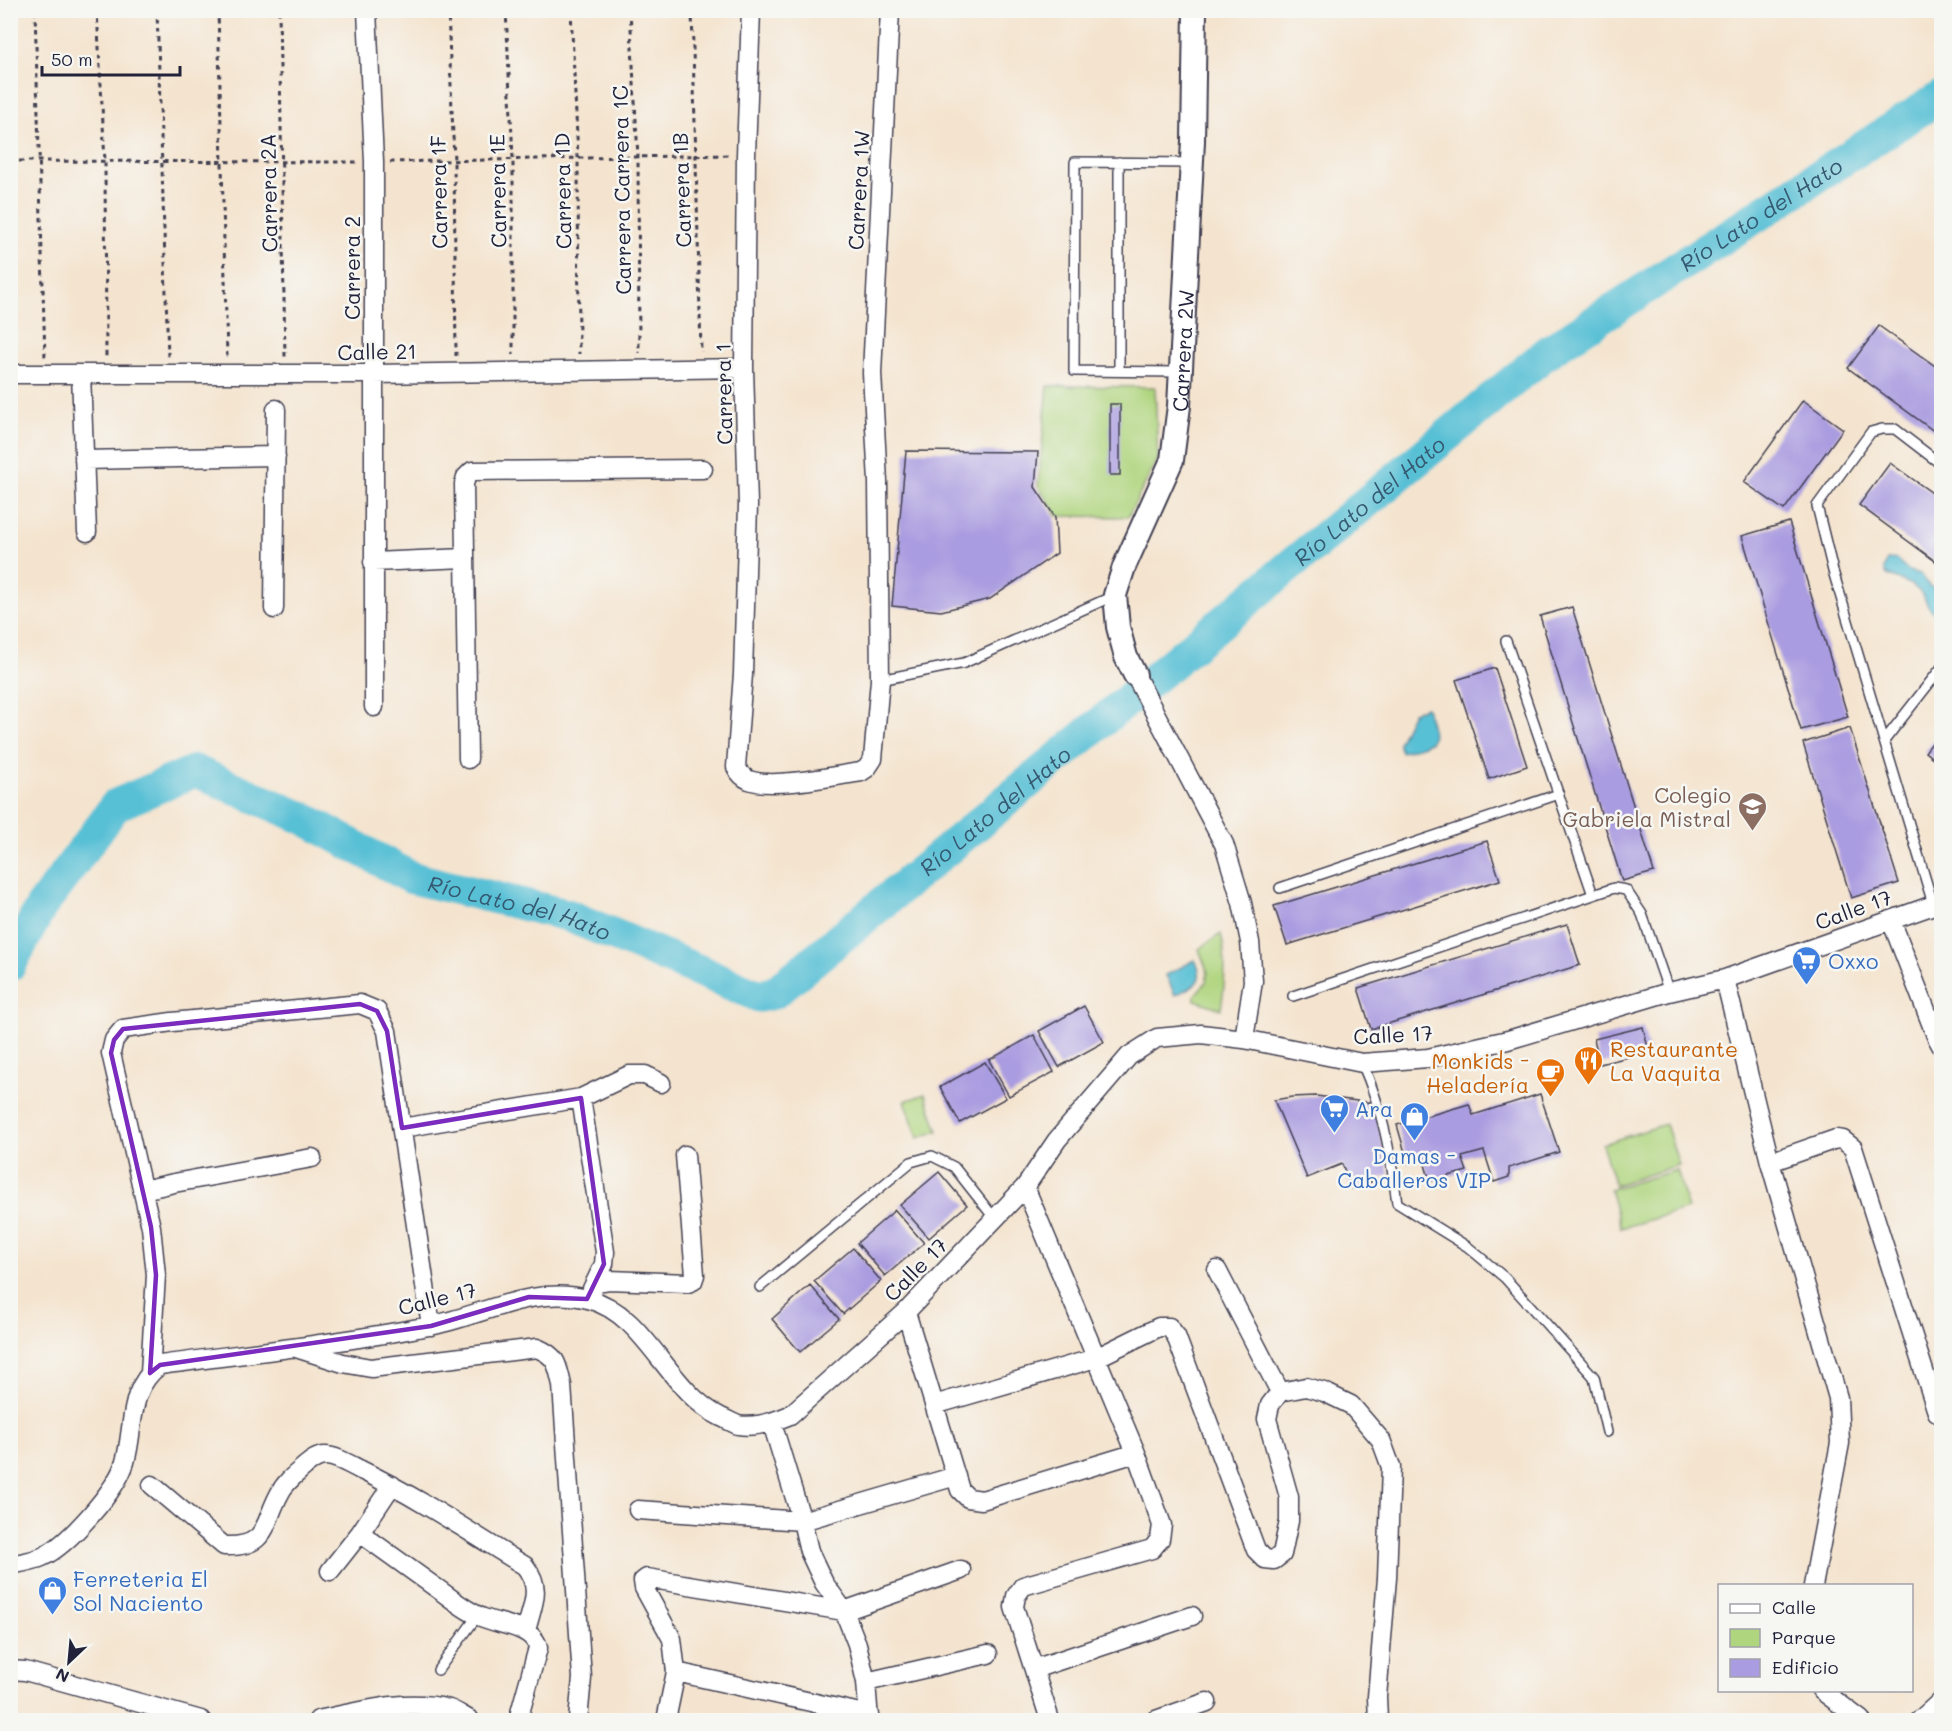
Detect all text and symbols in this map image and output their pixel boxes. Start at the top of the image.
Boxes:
scale bar [42,39,180,77]
text: 50 m [51,47,93,71]
street label: Carrera Carrera 1C [606,85,636,295]
street label: Carrera 1W [841,129,875,251]
street label: Carrera 1B [666,132,696,248]
street label: Carrera 2A [253,133,283,253]
street label: Carrera 1D [547,133,577,249]
street label: Carrera 1E [483,134,511,248]
street label: Carrera 1F [424,135,452,249]
water label: Río Lato del Hato [1673,150,1847,277]
street label: Carrera 2 [338,216,365,320]
street label: Carrera 2W [1165,289,1199,413]
street label: Calle 21 [337,337,417,365]
street label: Carrera 1 [709,343,737,445]
water label: Río Lato del Hato [1287,429,1451,572]
water label: Río Lato del Hato [913,739,1076,882]
place label: Colegio Gabriela Mistral [1562,781,1731,832]
school or university icon: Colegio Gabriela Mistral [1736,790,1768,832]
water label: Río Lato del Hato [425,868,615,946]
street label: Calle 17 [1811,883,1895,935]
supermarket icon: Oxxo [1791,944,1823,986]
place label: Oxxo [1828,947,1878,974]
street label: Calle 17 [1353,1018,1433,1050]
place label: Restaurante La Vaquita [1610,1035,1738,1086]
restaurant icon: Restaurante La Vaquita [1573,1044,1605,1086]
place label: Monkids - Heladería [1426,1047,1529,1098]
cafe icon: Monkids - Heladería [1534,1056,1566,1098]
supermarket icon: Ara [1318,1092,1350,1134]
place label: Ara [1355,1095,1393,1122]
shop icon: Damas - Caballeros VIP [1398,1100,1430,1142]
place label: Damas - Caballeros VIP [1337,1142,1491,1193]
street label: Calle 17 [877,1231,953,1307]
street label: Calle 17 [395,1275,479,1321]
place label: Ferreteria El Sol Naciento [73,1565,208,1616]
shop icon: Ferreteria El Sol Naciento [36,1574,68,1616]
legend [1718,1584,1913,1692]
text: Calle [1772,1595,1816,1619]
text: Parque [1772,1625,1836,1649]
north arrow [39,1632,99,1692]
text: Edificio [1772,1655,1839,1679]
text: N [52,1664,72,1688]

